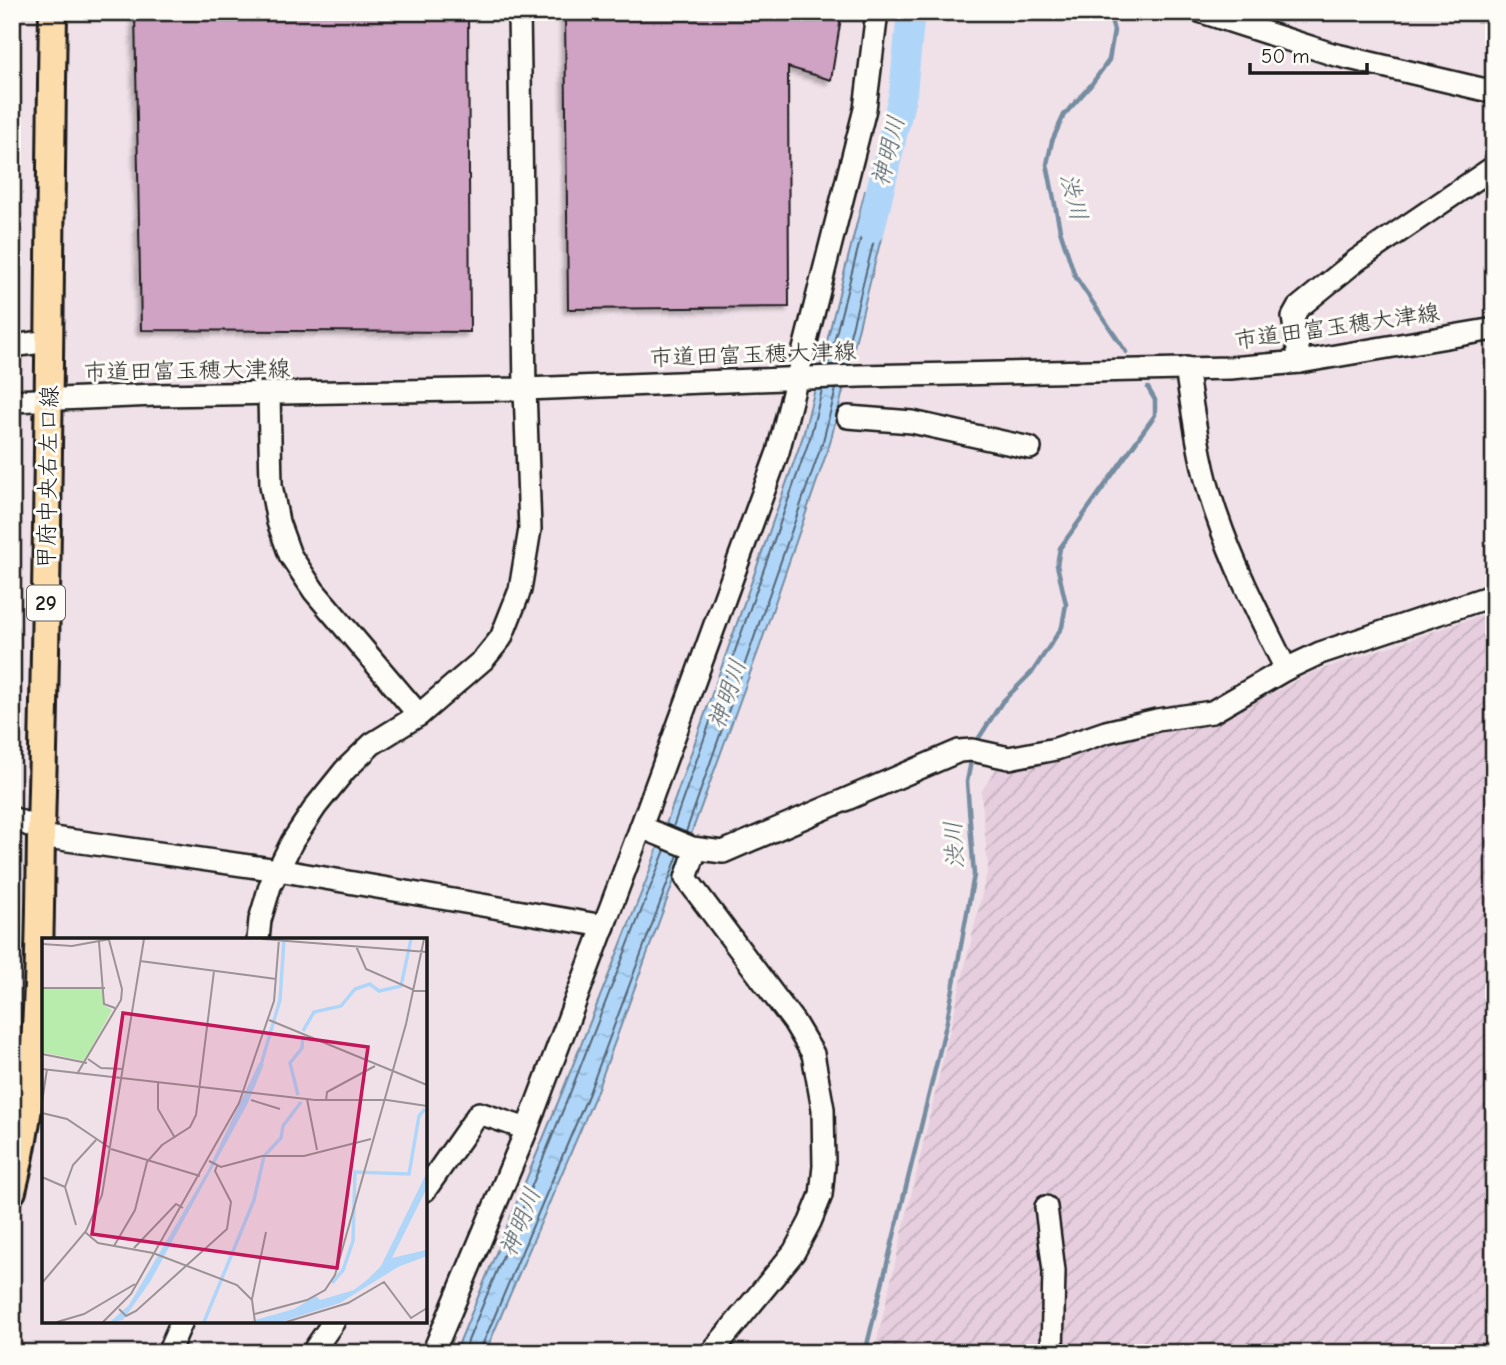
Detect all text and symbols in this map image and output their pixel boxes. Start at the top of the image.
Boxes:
scale bar [1250,32,1368,76]
text: 50 m [1261,44,1310,68]
water label: 神明川 [866,113,910,189]
water label: 渋川 [1055,170,1093,224]
street label: 市道田富玉穂大津線 [1233,298,1441,354]
street label: 市道田富玉穂大津線 [649,337,857,371]
street label: 市道田富玉穂大津線 [83,355,291,385]
street label: 甲府中央右左口線 [33,385,63,569]
road number: 29 [27,586,65,620]
water label: 神明川 [702,655,752,733]
water label: 渋川 [939,820,969,870]
inset map [42,938,427,1323]
water label: 神明川 [494,1183,546,1261]

